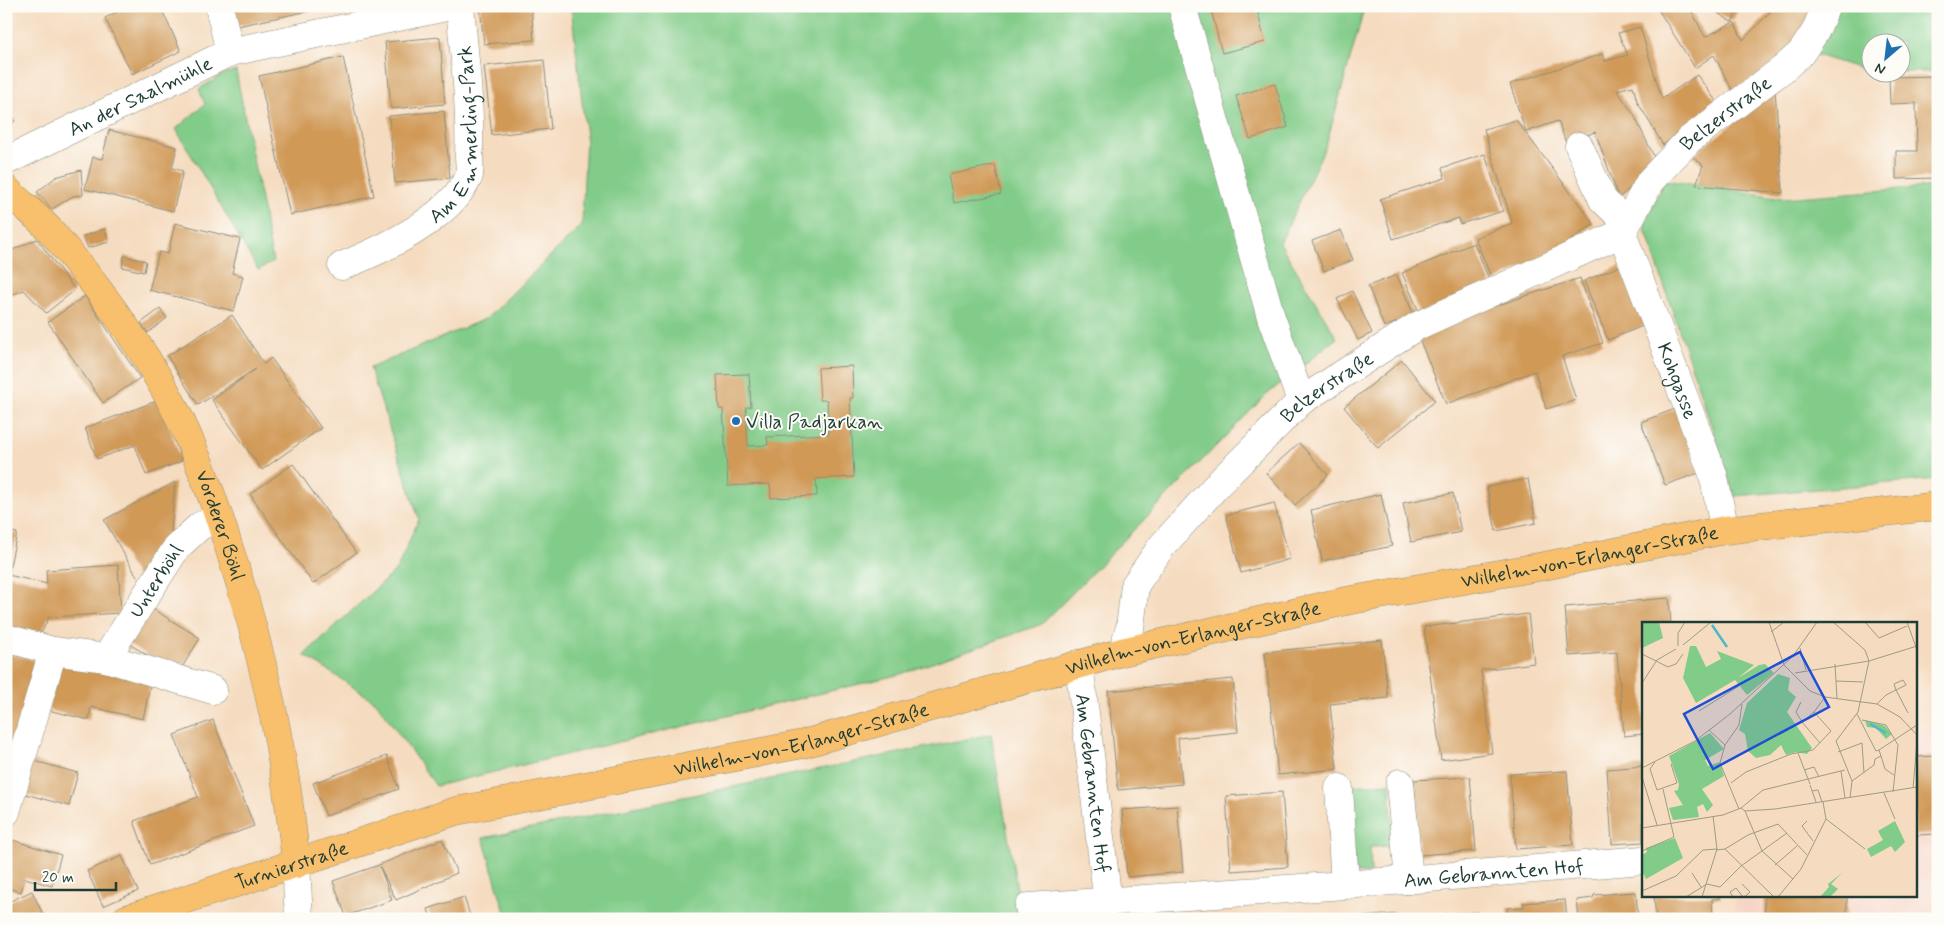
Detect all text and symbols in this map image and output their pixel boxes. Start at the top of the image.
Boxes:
north arrow [1862,32,1912,82]
street label: Am Emmerling-Park [424,45,486,231]
street label: An der Saalmühle [64,51,217,144]
text: N [1872,58,1889,79]
street label: Belzerstraße [1674,70,1777,157]
street label: Kohgasse [1650,339,1703,424]
street label: Belzerstraße [1275,346,1379,429]
place label: Villa Padjarkan [746,409,883,436]
marker: Villa Padjarkan [730,415,742,427]
street label: Vorderer Böhl [188,467,251,584]
street label: Wilhelm-von-Erlanger-Straße [1459,520,1721,595]
street label: Unterböhl [123,539,190,623]
street label: Wilhelm-von-Erlanger-Straße [1063,595,1324,683]
inset map [1642,622,1916,898]
street label: Am Gebrannten Hof [1068,692,1116,875]
street label: Wilhelm-von-Erlanger-Straße [672,696,932,784]
street label: Turnierstraße [232,835,352,897]
street label: Am Gebrannten Hof [1403,853,1585,895]
scale bar [35,860,116,892]
text: 20 m [42,868,74,888]

